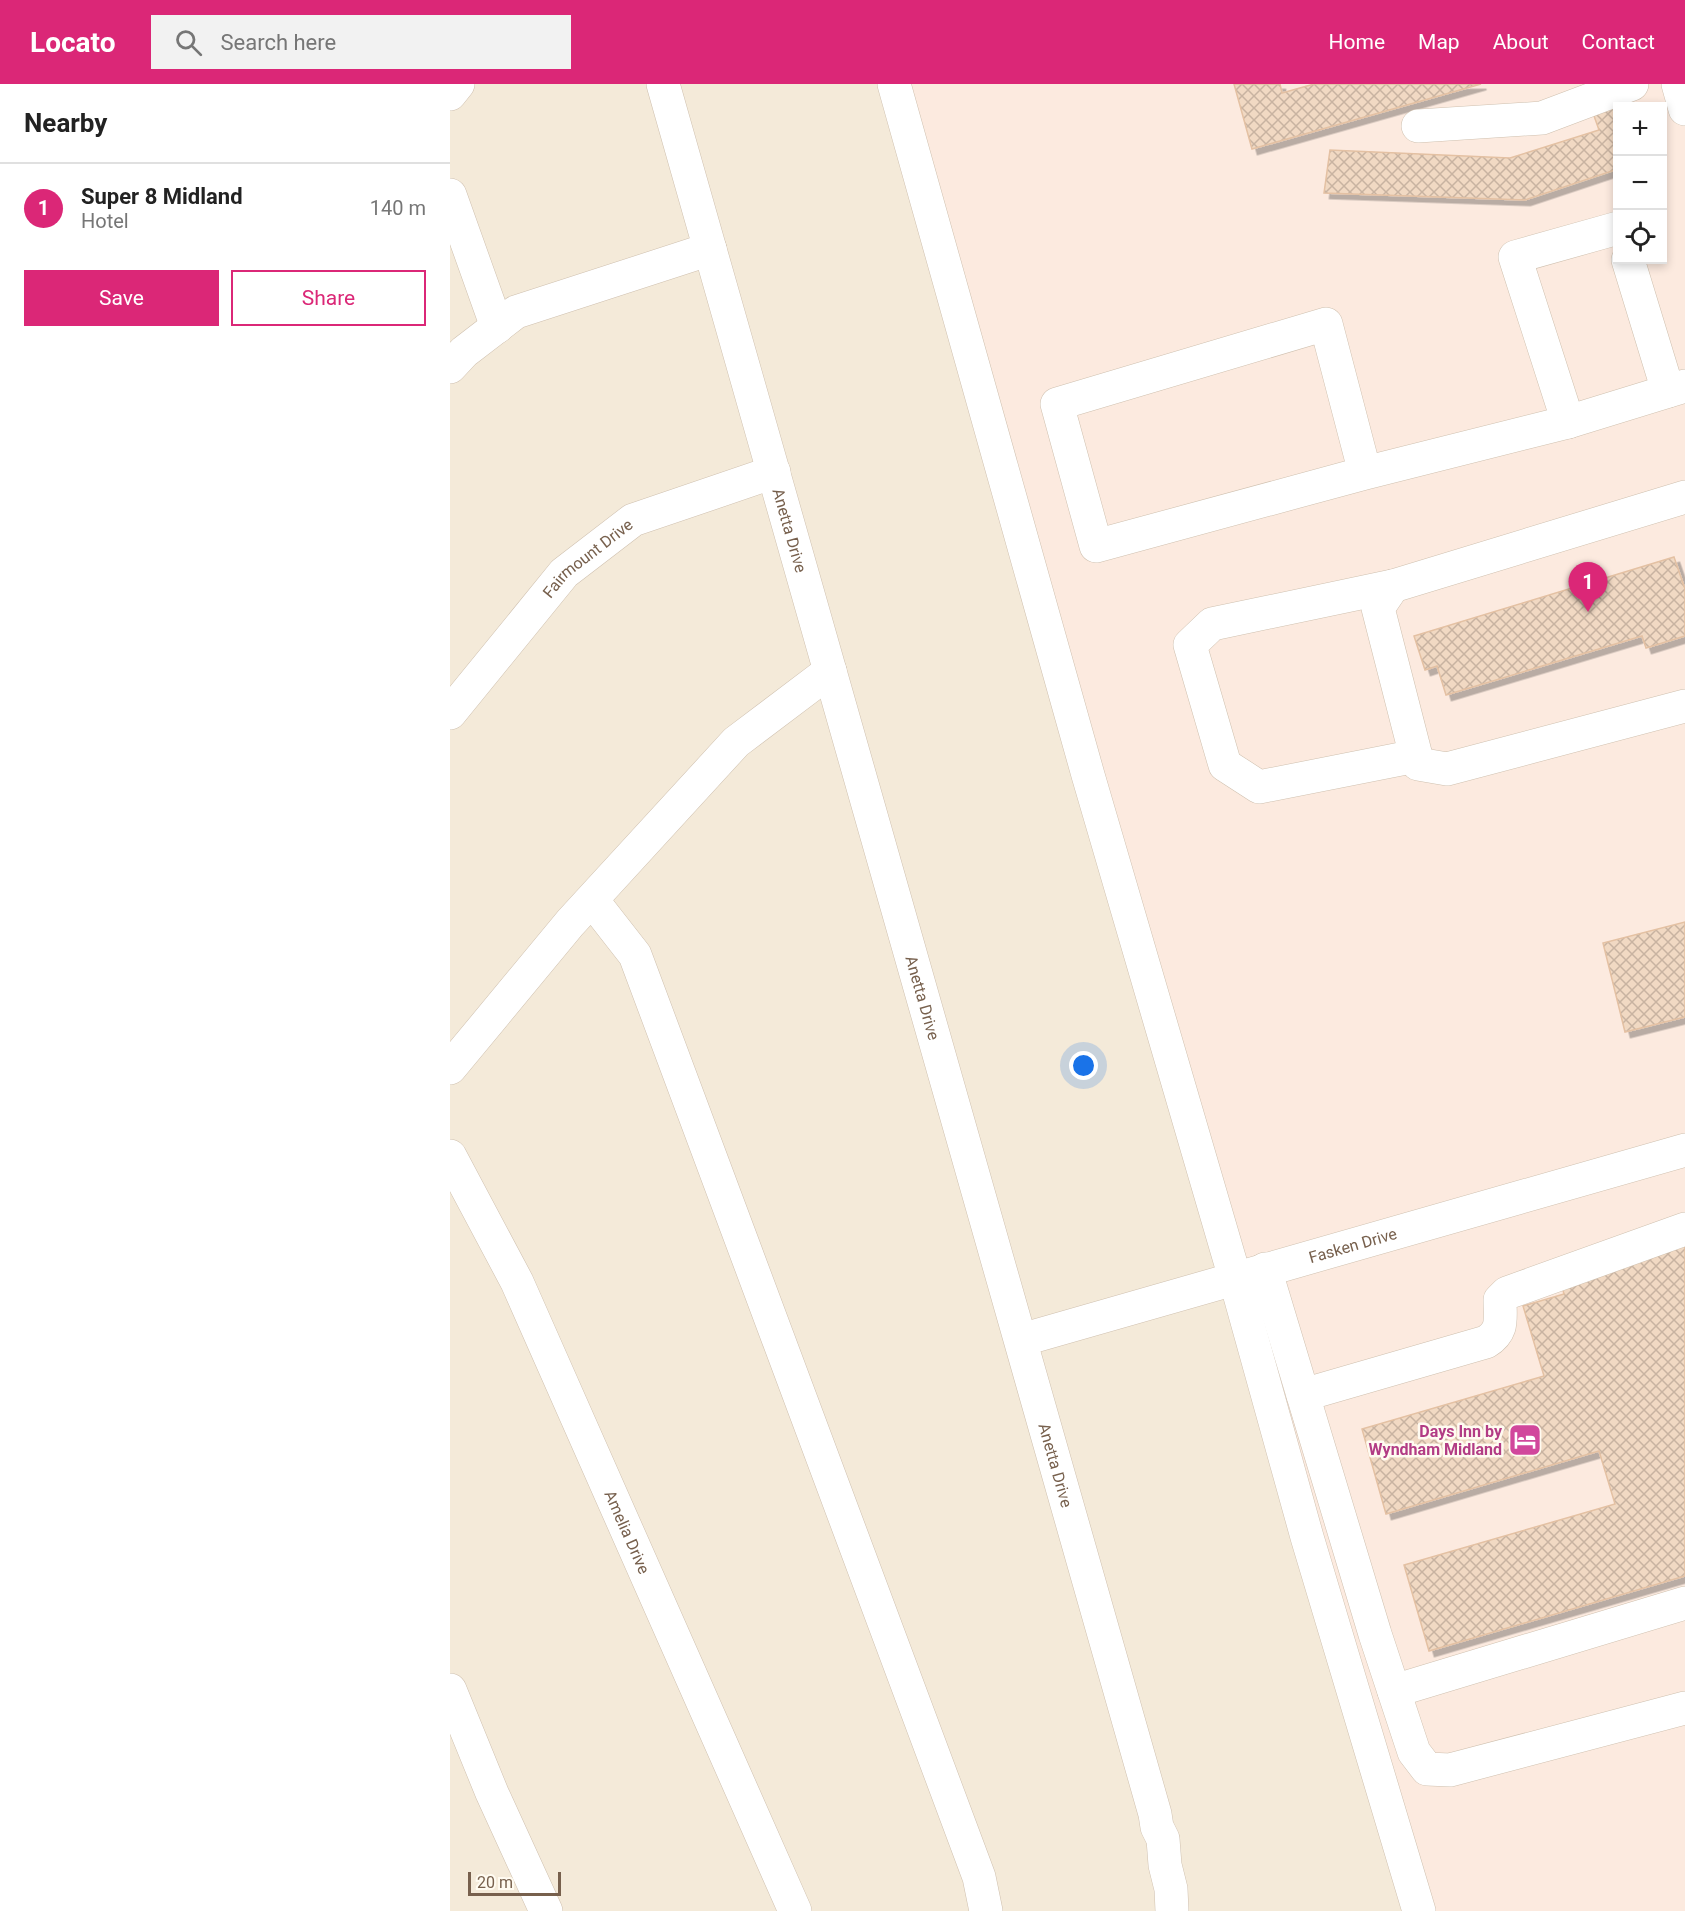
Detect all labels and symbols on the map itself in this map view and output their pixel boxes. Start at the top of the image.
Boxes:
street label: Anetta Drive [768,486,810,575]
street label: Fairmount Drive [539,515,637,602]
pin: 1 [1568,562,1608,612]
street label: Anetta Drive [901,954,943,1042]
your location [1069,1051,1098,1080]
street label: Fasken Drive [1307,1224,1399,1267]
street label: Anetta Drive [1034,1421,1076,1510]
place label: Days Inn by Wyndham Midland [1369,1422,1503,1459]
hotel icon: Days Inn by Wyndham Midland [1507,1422,1543,1458]
street label: Amelia Drive [600,1487,654,1577]
scale bar [468,1869,561,1896]

